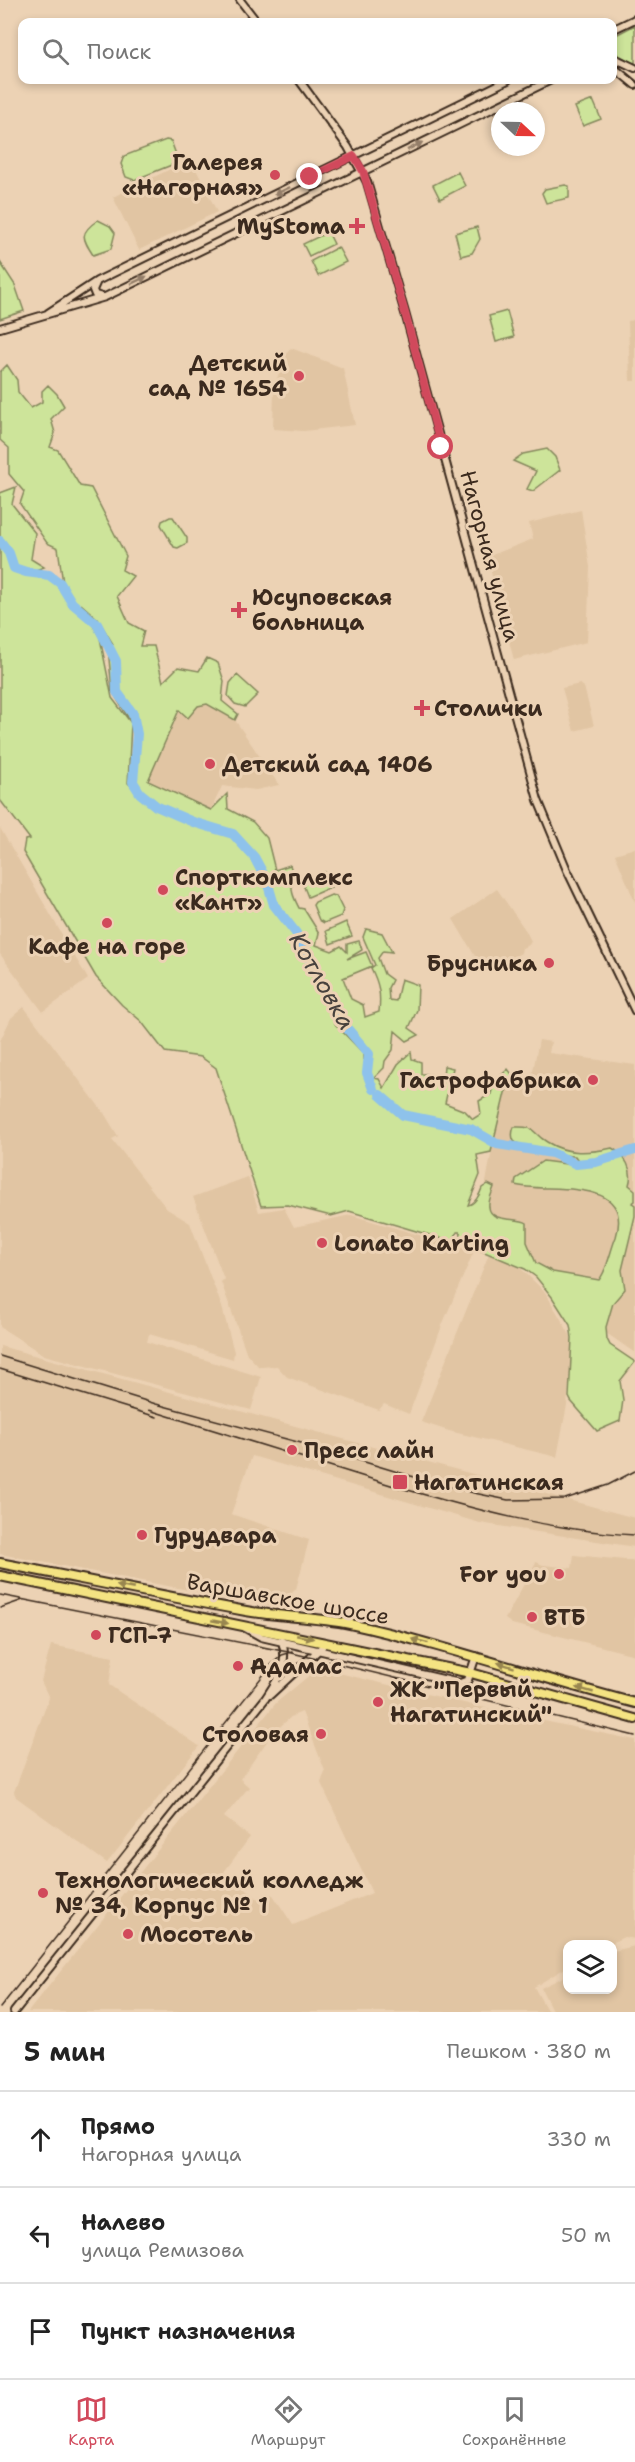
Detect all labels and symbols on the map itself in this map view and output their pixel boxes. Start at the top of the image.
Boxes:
north arrow [491,102,545,156]
one-way arrow [407,141,424,151]
place label: Галерея «Нагорная» [122,148,263,202]
route end [296,163,322,189]
marker: Галерея «Нагорная» [268,168,282,182]
one-way arrow [274,186,291,195]
place label: MyStoma [237,212,345,241]
marker: MyStoma [350,219,364,233]
one-way arrow [131,275,148,285]
place label: Детский сад № 1654 [148,349,288,403]
marker: Детский сад № 1654 [292,369,306,383]
route start [427,433,453,459]
street label: Нагорная улица [453,467,527,645]
place label: Юсуповская больница [252,583,392,637]
marker: Юсуповская больница [230,601,248,619]
place label: Столички [434,694,543,723]
marker: Столички [415,701,429,715]
place label: Детский сад 1406 [222,750,433,779]
marker: Детский сад 1406 [203,757,217,771]
place label: Спорткомплекс «Кант» [175,863,353,917]
marker: Спорткомплекс «Кант» [156,883,170,897]
marker: Кафе на горе [100,916,114,930]
water label: Котловка [281,926,363,1036]
place label: Кафе на горе [28,932,186,961]
place label: Брусника [426,949,537,978]
marker: Брусника [542,956,556,970]
place label: Гастрофабрика [400,1066,581,1095]
marker: Гастрофабрика [586,1073,600,1087]
place label: Lonato Karting [334,1229,509,1258]
marker: Lonato Karting [315,1236,329,1250]
place label: Пресс лайн [304,1436,434,1465]
marker: Пресс лайн [285,1443,299,1457]
place label: Нагатинская [414,1468,564,1497]
marker: Нагатинская [391,1473,409,1491]
place label: Гурудвара [154,1521,276,1550]
marker: Гурудвара [135,1528,149,1542]
place label: For you [460,1560,547,1589]
street label: Варшавское шоссе [185,1567,391,1631]
marker: For you [552,1567,566,1581]
one-way arrow [115,1582,134,1591]
place label: ВТБ [544,1603,586,1632]
marker: ВТБ [525,1610,539,1624]
one-way arrow [210,1618,229,1627]
place label: ГСП-7 [108,1621,172,1650]
marker: ГСП-7 [89,1628,103,1642]
one-way arrow [296,1633,315,1642]
one-way arrow [411,1636,429,1646]
place label: Адамас [250,1652,342,1681]
marker: Адамас [231,1659,245,1673]
one-way arrow [497,1660,515,1669]
place label: ЖК "Первый Нагатинский" [390,1675,552,1729]
one-way arrow [576,1685,594,1694]
marker: ЖК "Первый Нагатинский" [371,1695,385,1709]
place label: Столовая [202,1720,309,1749]
marker: Столовая [314,1727,328,1741]
place label: Технологический колледж № 34, Корпус № 1 [55,1866,364,1920]
marker: Технологический колледж № 34, Корпус № 1 [36,1886,50,1900]
place label: Мосотель [140,1920,253,1949]
marker: Мосотель [121,1927,135,1941]

